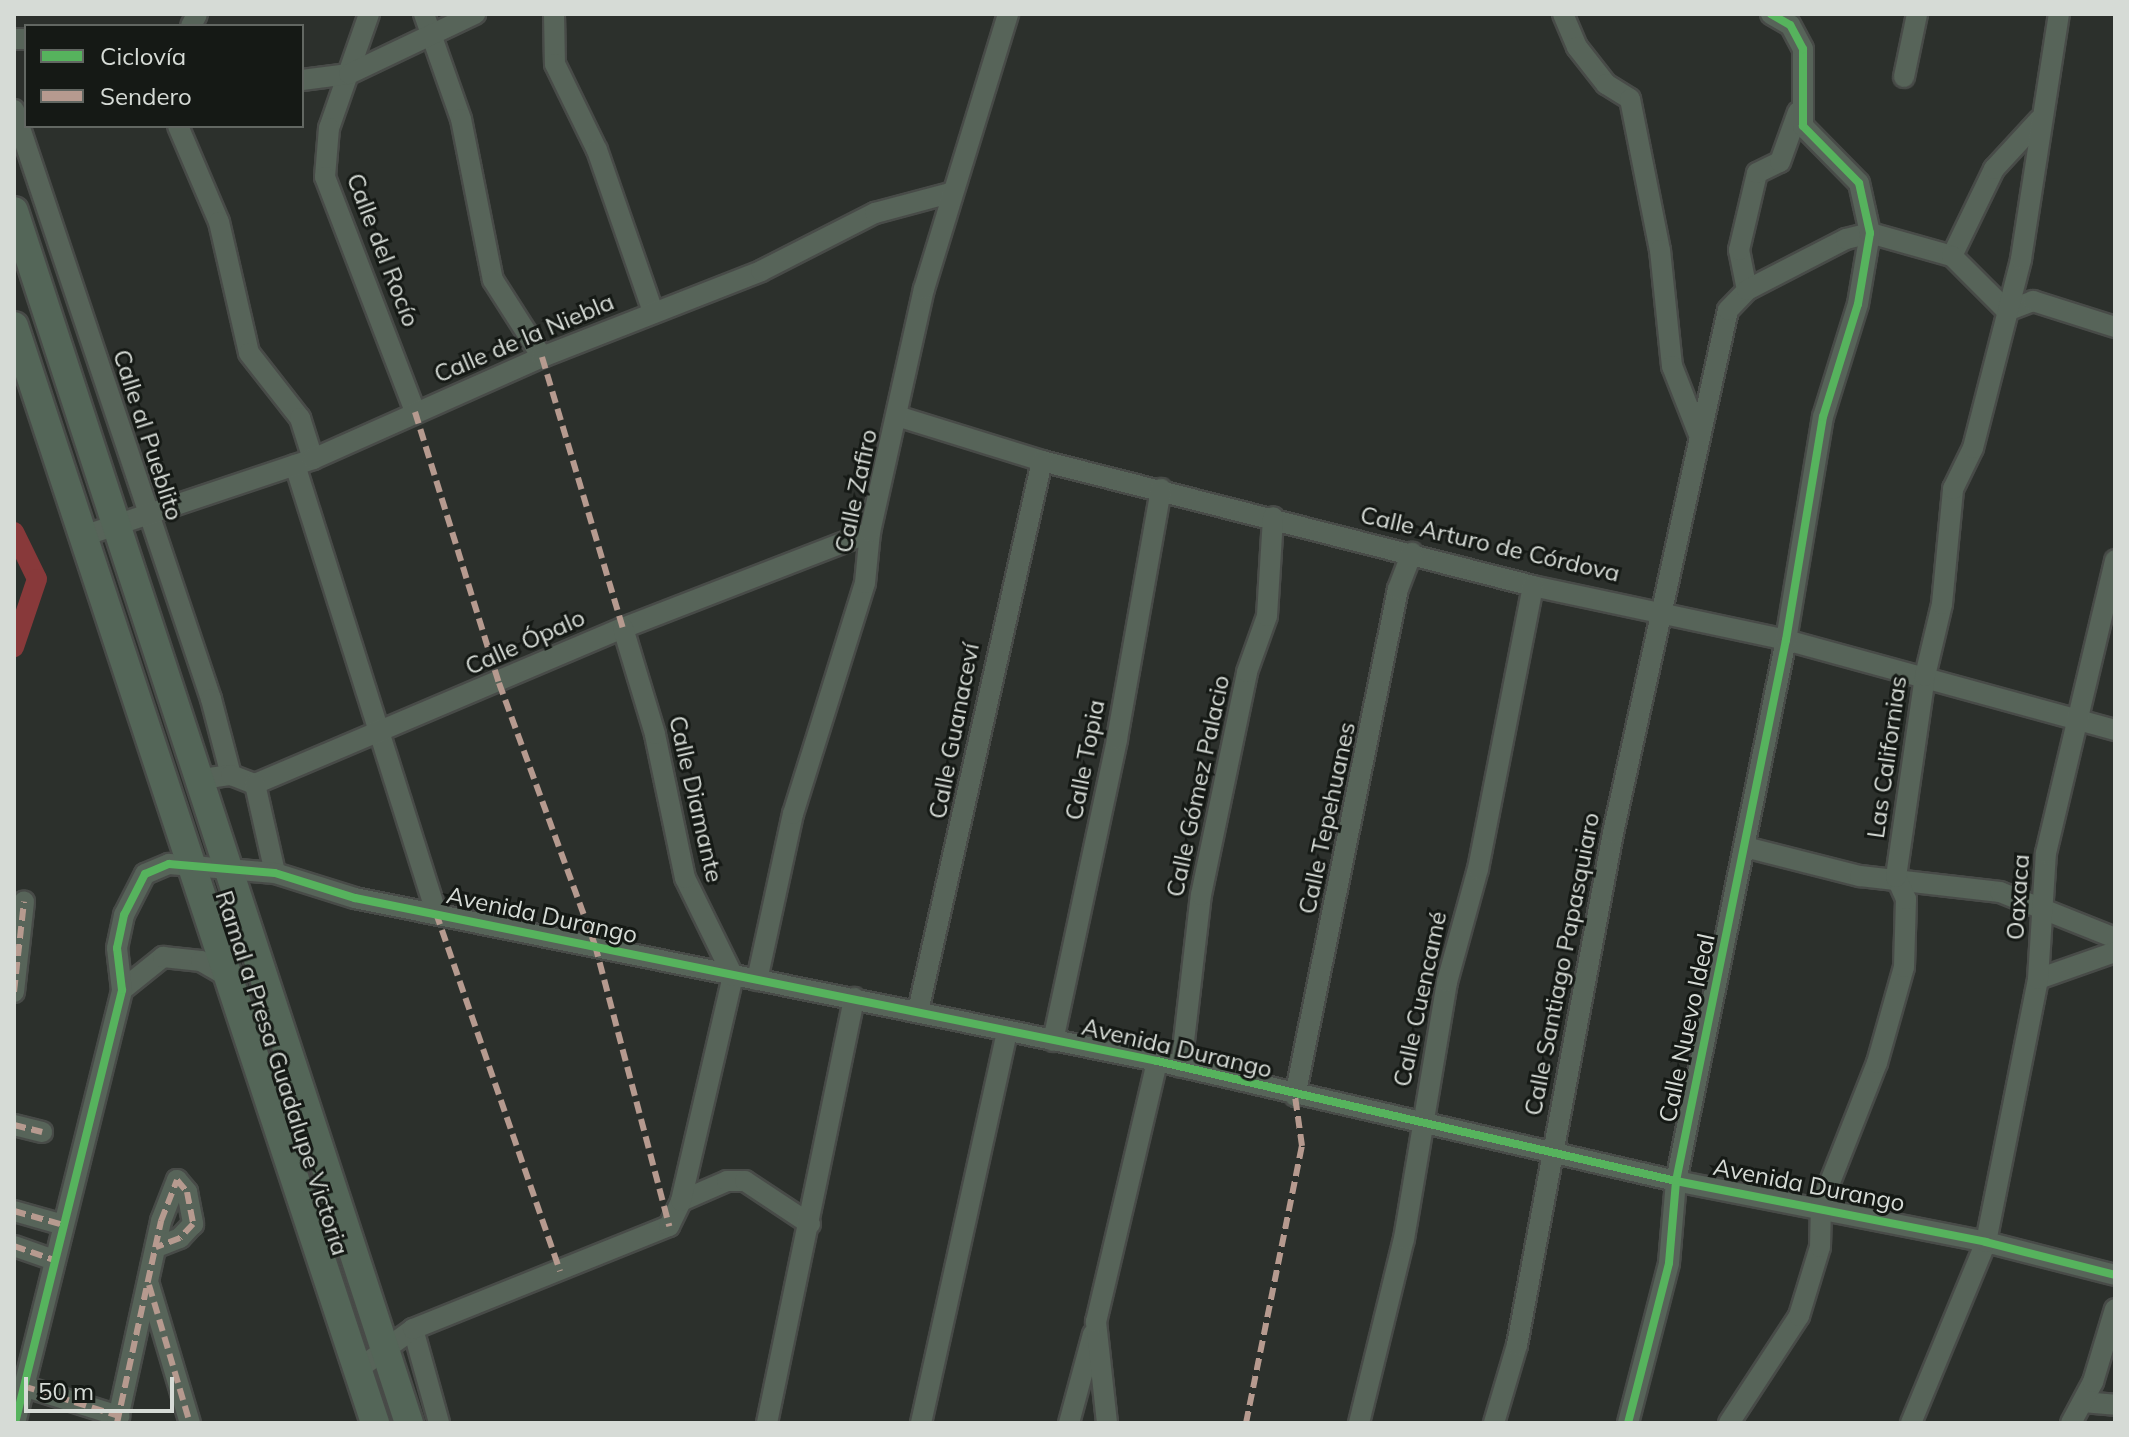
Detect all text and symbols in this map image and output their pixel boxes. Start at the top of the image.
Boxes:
legend [24,24,304,128]
text: Ciclovía [100,41,186,71]
text: Sendero [100,81,192,111]
street label: Calle del Rocío [341,169,425,331]
street label: Calle de la Niebla [430,287,618,389]
street label: Calle al Pueblito [107,346,189,524]
street label: Calle Zafiro [829,427,883,555]
street label: Calle Arturo de Córdova [1358,500,1622,588]
street label: Calle Ópalo [461,603,589,681]
street label: Calle Guanaceví [923,641,985,821]
street label: Calle Gómez Palacio [1160,672,1236,900]
street label: Las Californias [1861,674,1913,840]
street label: Calle Topia [1059,697,1111,823]
street label: Calle Diamante [663,713,729,885]
street label: Calle Tepehuanes [1293,719,1361,917]
street label: Calle Santiago Papasquiaro [1518,810,1606,1118]
street label: Oaxaca [2001,853,2035,941]
street label: Avenida Durango [444,881,640,949]
street label: Ramal a Presa Guadalupe Victoria [209,887,355,1259]
street label: Calle Cuencamé [1387,909,1453,1089]
street label: Calle Nuevo Ideal [1653,931,1721,1125]
street label: Avenida Durango [1079,1012,1275,1084]
street label: Avenida Durango [1711,1152,1907,1218]
scale bar [28,1361,178,1411]
text: 50 m [38,1376,94,1406]

